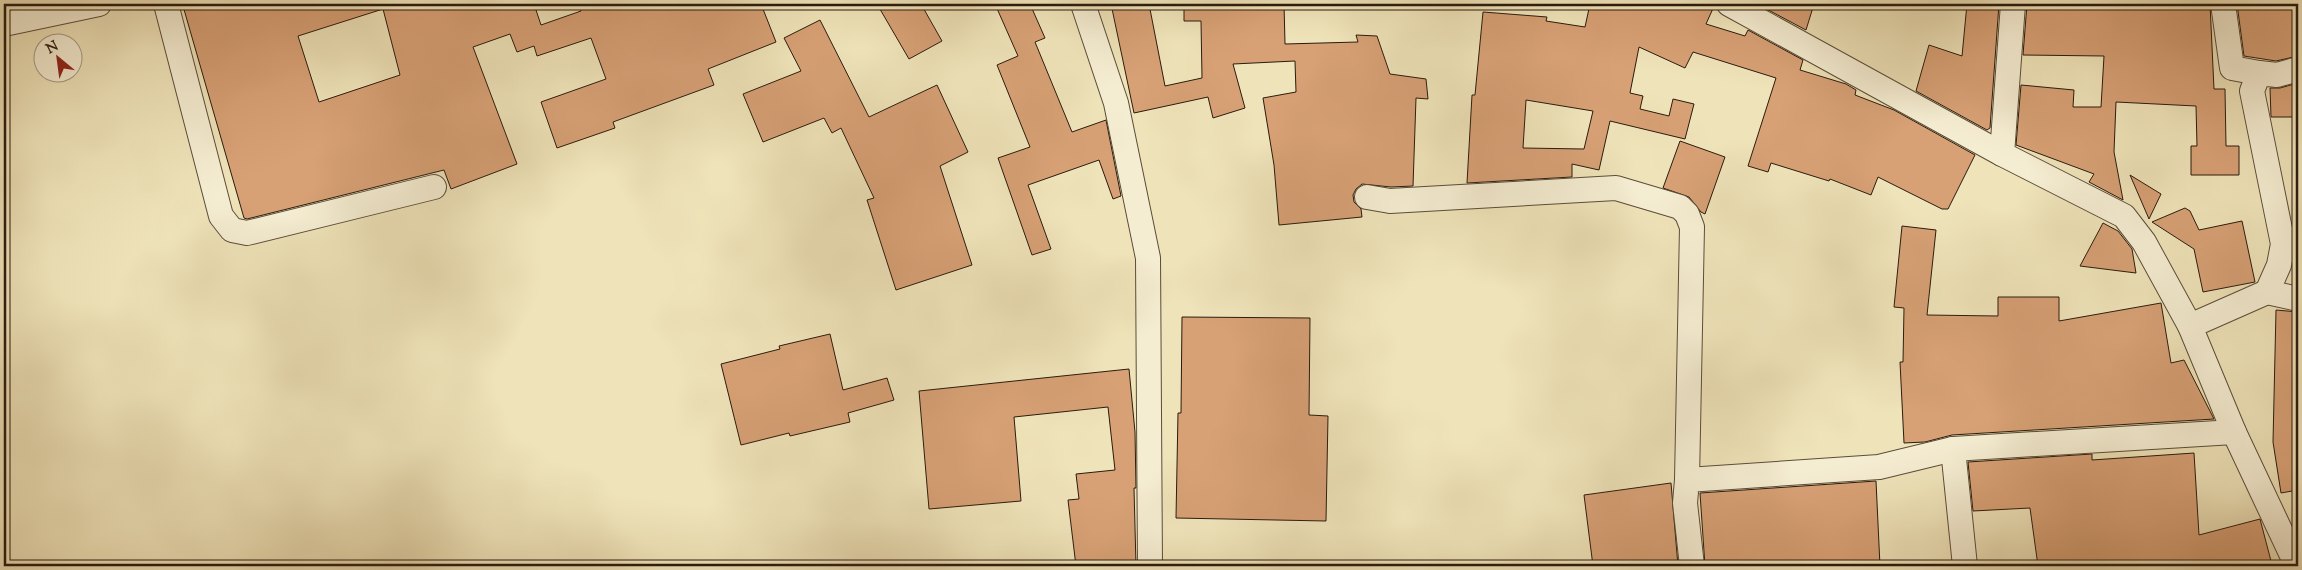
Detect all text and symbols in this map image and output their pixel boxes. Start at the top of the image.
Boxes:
north arrow [32,32,82,82]
text: N [43,37,62,60]

